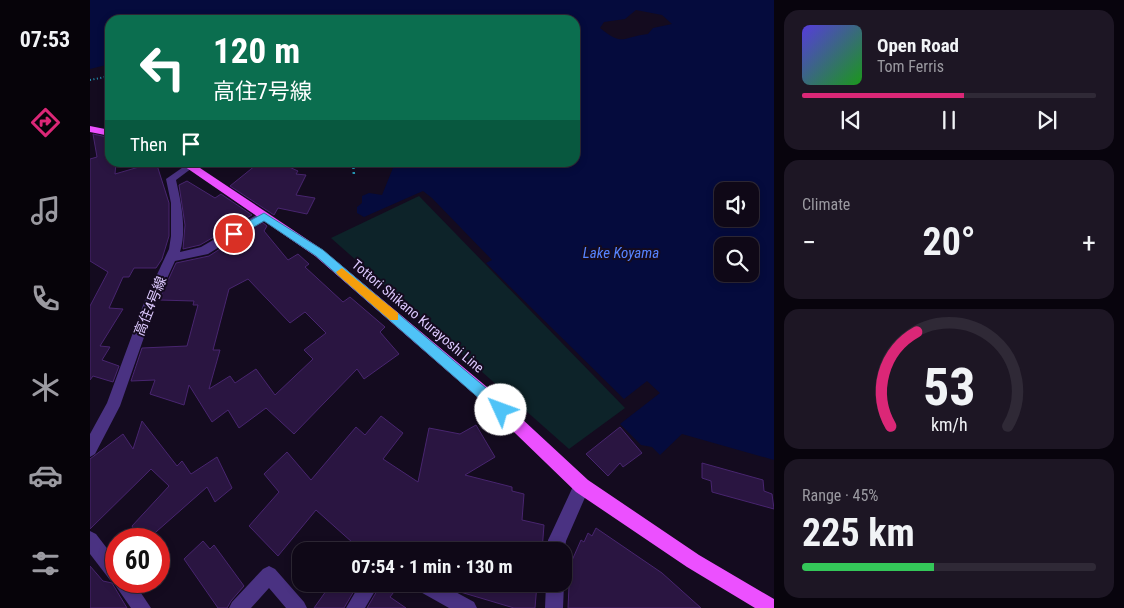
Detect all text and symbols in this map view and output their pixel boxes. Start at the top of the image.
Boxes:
text: 07:53 [20,27,70,52]
text: 120 m [213,31,300,72]
text: Open Road [877,34,959,57]
icon: left [130,35,195,100]
text: Tom Ferris [877,57,944,76]
text: 高住7号線 [213,79,312,104]
icon: directions [28,105,63,140]
icon: previous [837,106,865,134]
icon: pause [935,106,963,134]
icon: next [1033,106,1061,134]
icon: arrive [177,130,205,158]
text: Then [130,133,167,156]
map controls [714,182,759,282]
button: sound [714,182,759,227]
icon: music [28,193,63,228]
text: Climate [802,195,850,214]
pin [213,213,255,255]
icon: arrive [220,220,248,248]
text: 20° [922,220,976,264]
text: − [802,226,816,259]
text: + [1082,226,1096,259]
button: search [714,237,759,282]
water label: Lake Koyama [583,244,659,262]
street label: Tottori Shikano Kurayoshi Line [349,256,487,376]
street label: 高住4号線 [131,274,169,338]
icon: phone [28,281,63,316]
text: 53 [923,357,975,418]
icon: climate [28,370,63,405]
position arrow [474,383,526,435]
text: km/h [931,414,967,435]
icon: car [28,458,63,493]
text: Range · 45% [802,486,878,505]
text: 225 km [802,511,915,555]
speed limit sign: 60 [105,528,170,593]
icon: filters [28,546,63,581]
text: 07:54 · 1 min · 130 m [351,555,513,578]

